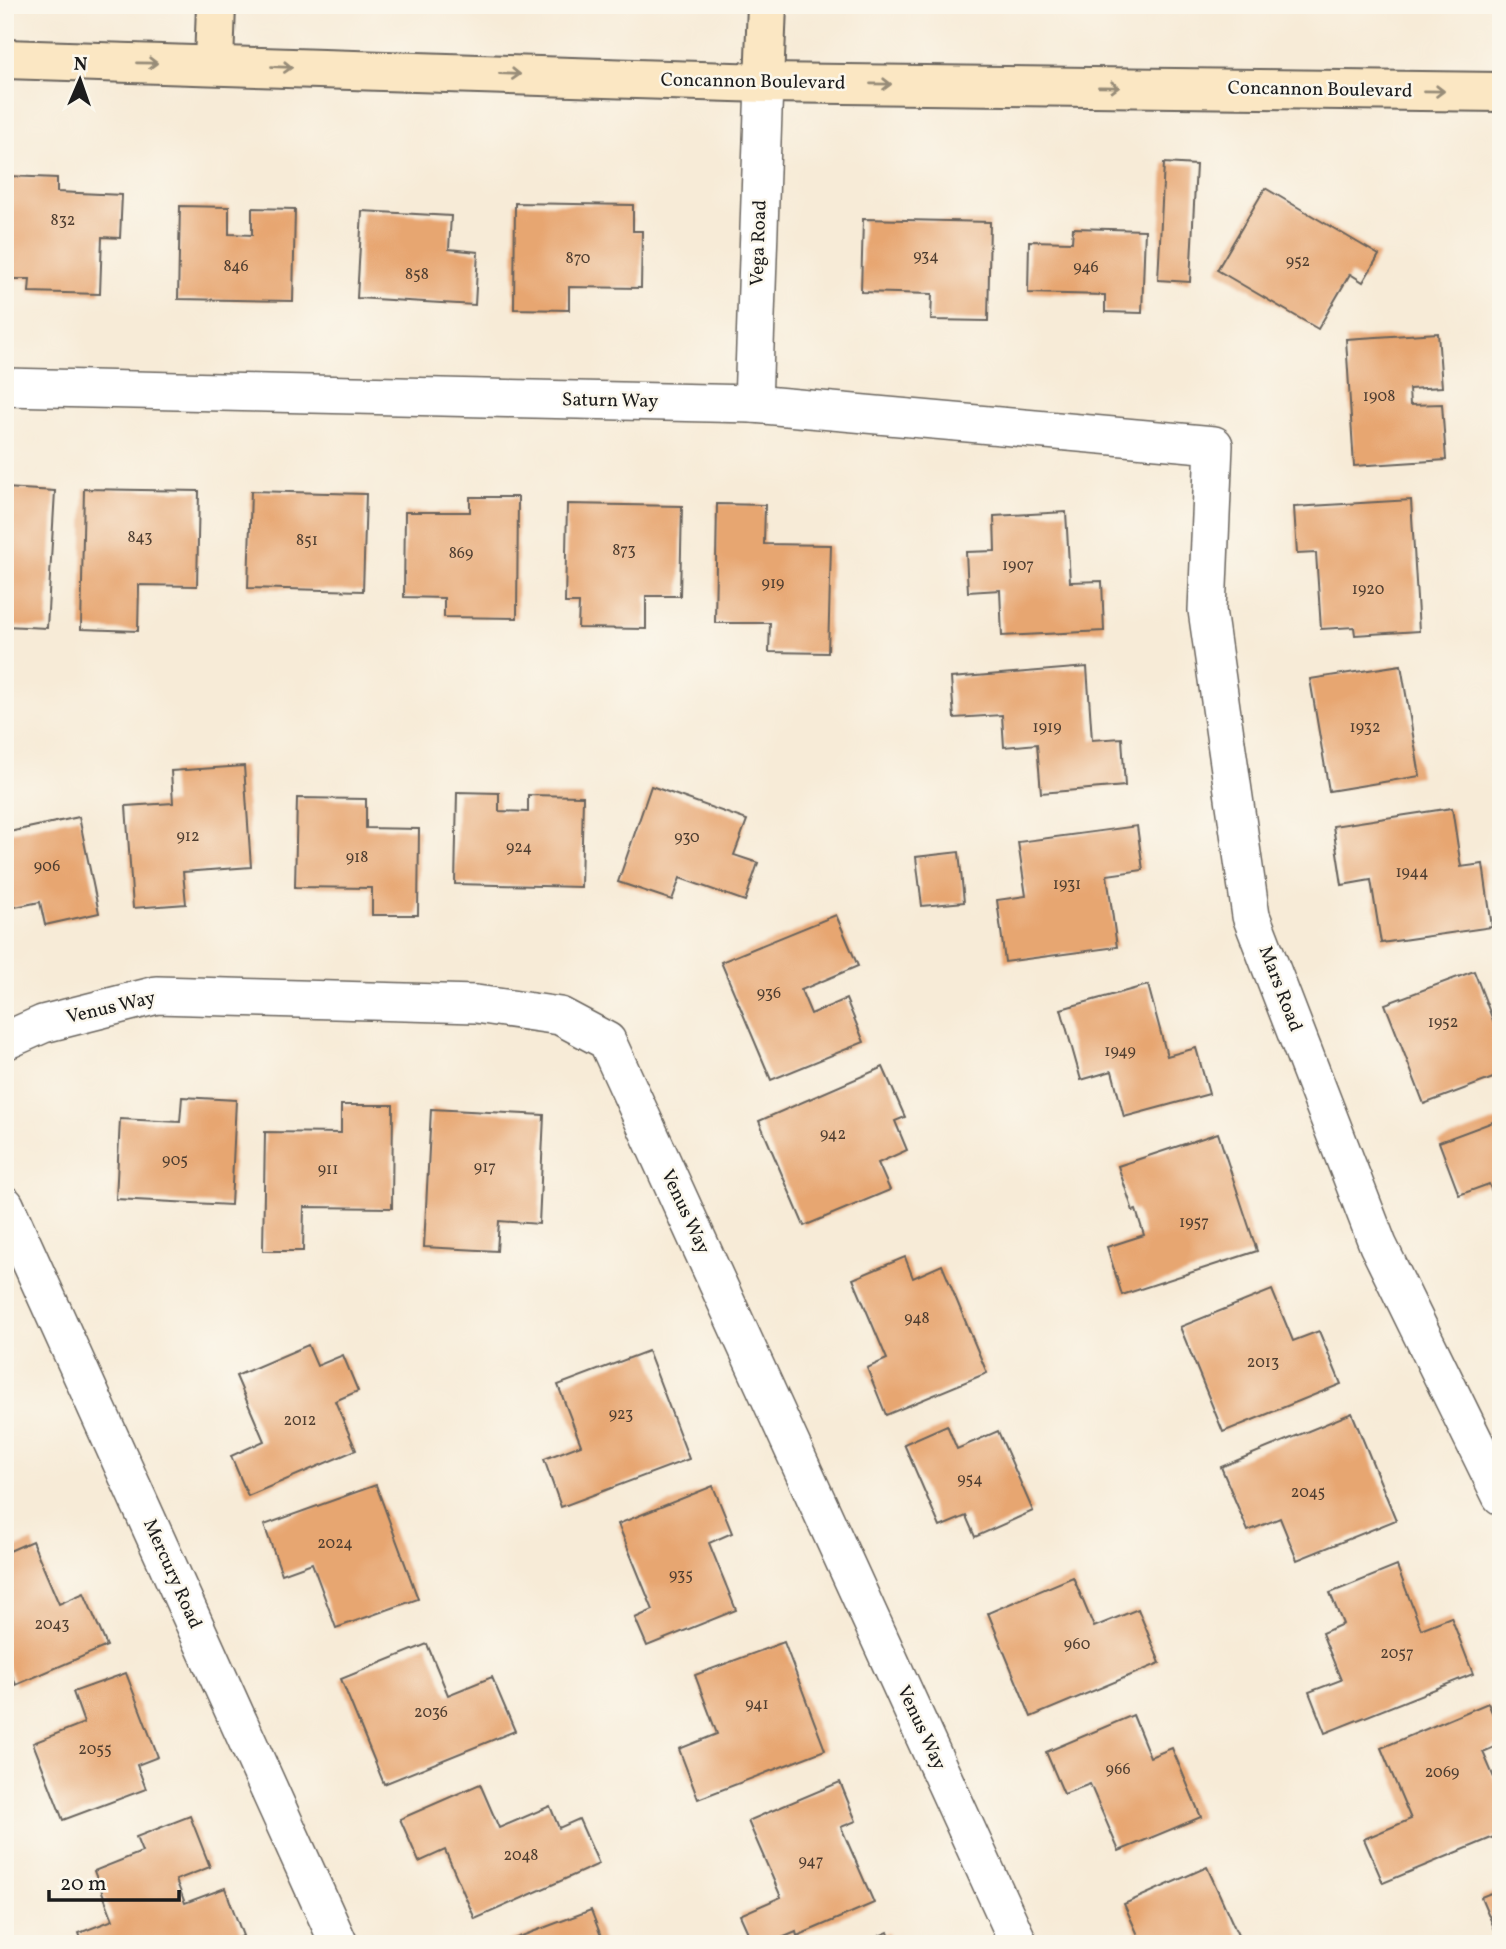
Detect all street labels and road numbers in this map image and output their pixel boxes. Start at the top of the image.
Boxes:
street label: Concannon Boulevard [660,67,846,97]
street label: Concannon Boulevard [1227,75,1413,105]
street label: Vega Road [745,200,773,286]
street label: Saturn Way [562,387,658,415]
street label: Mars Road [1252,942,1308,1036]
street label: Venus Way [64,985,158,1031]
street label: Venus Way [654,1165,716,1259]
street label: Mercury Road [136,1515,208,1633]
street label: Venus Way [890,1681,952,1775]

